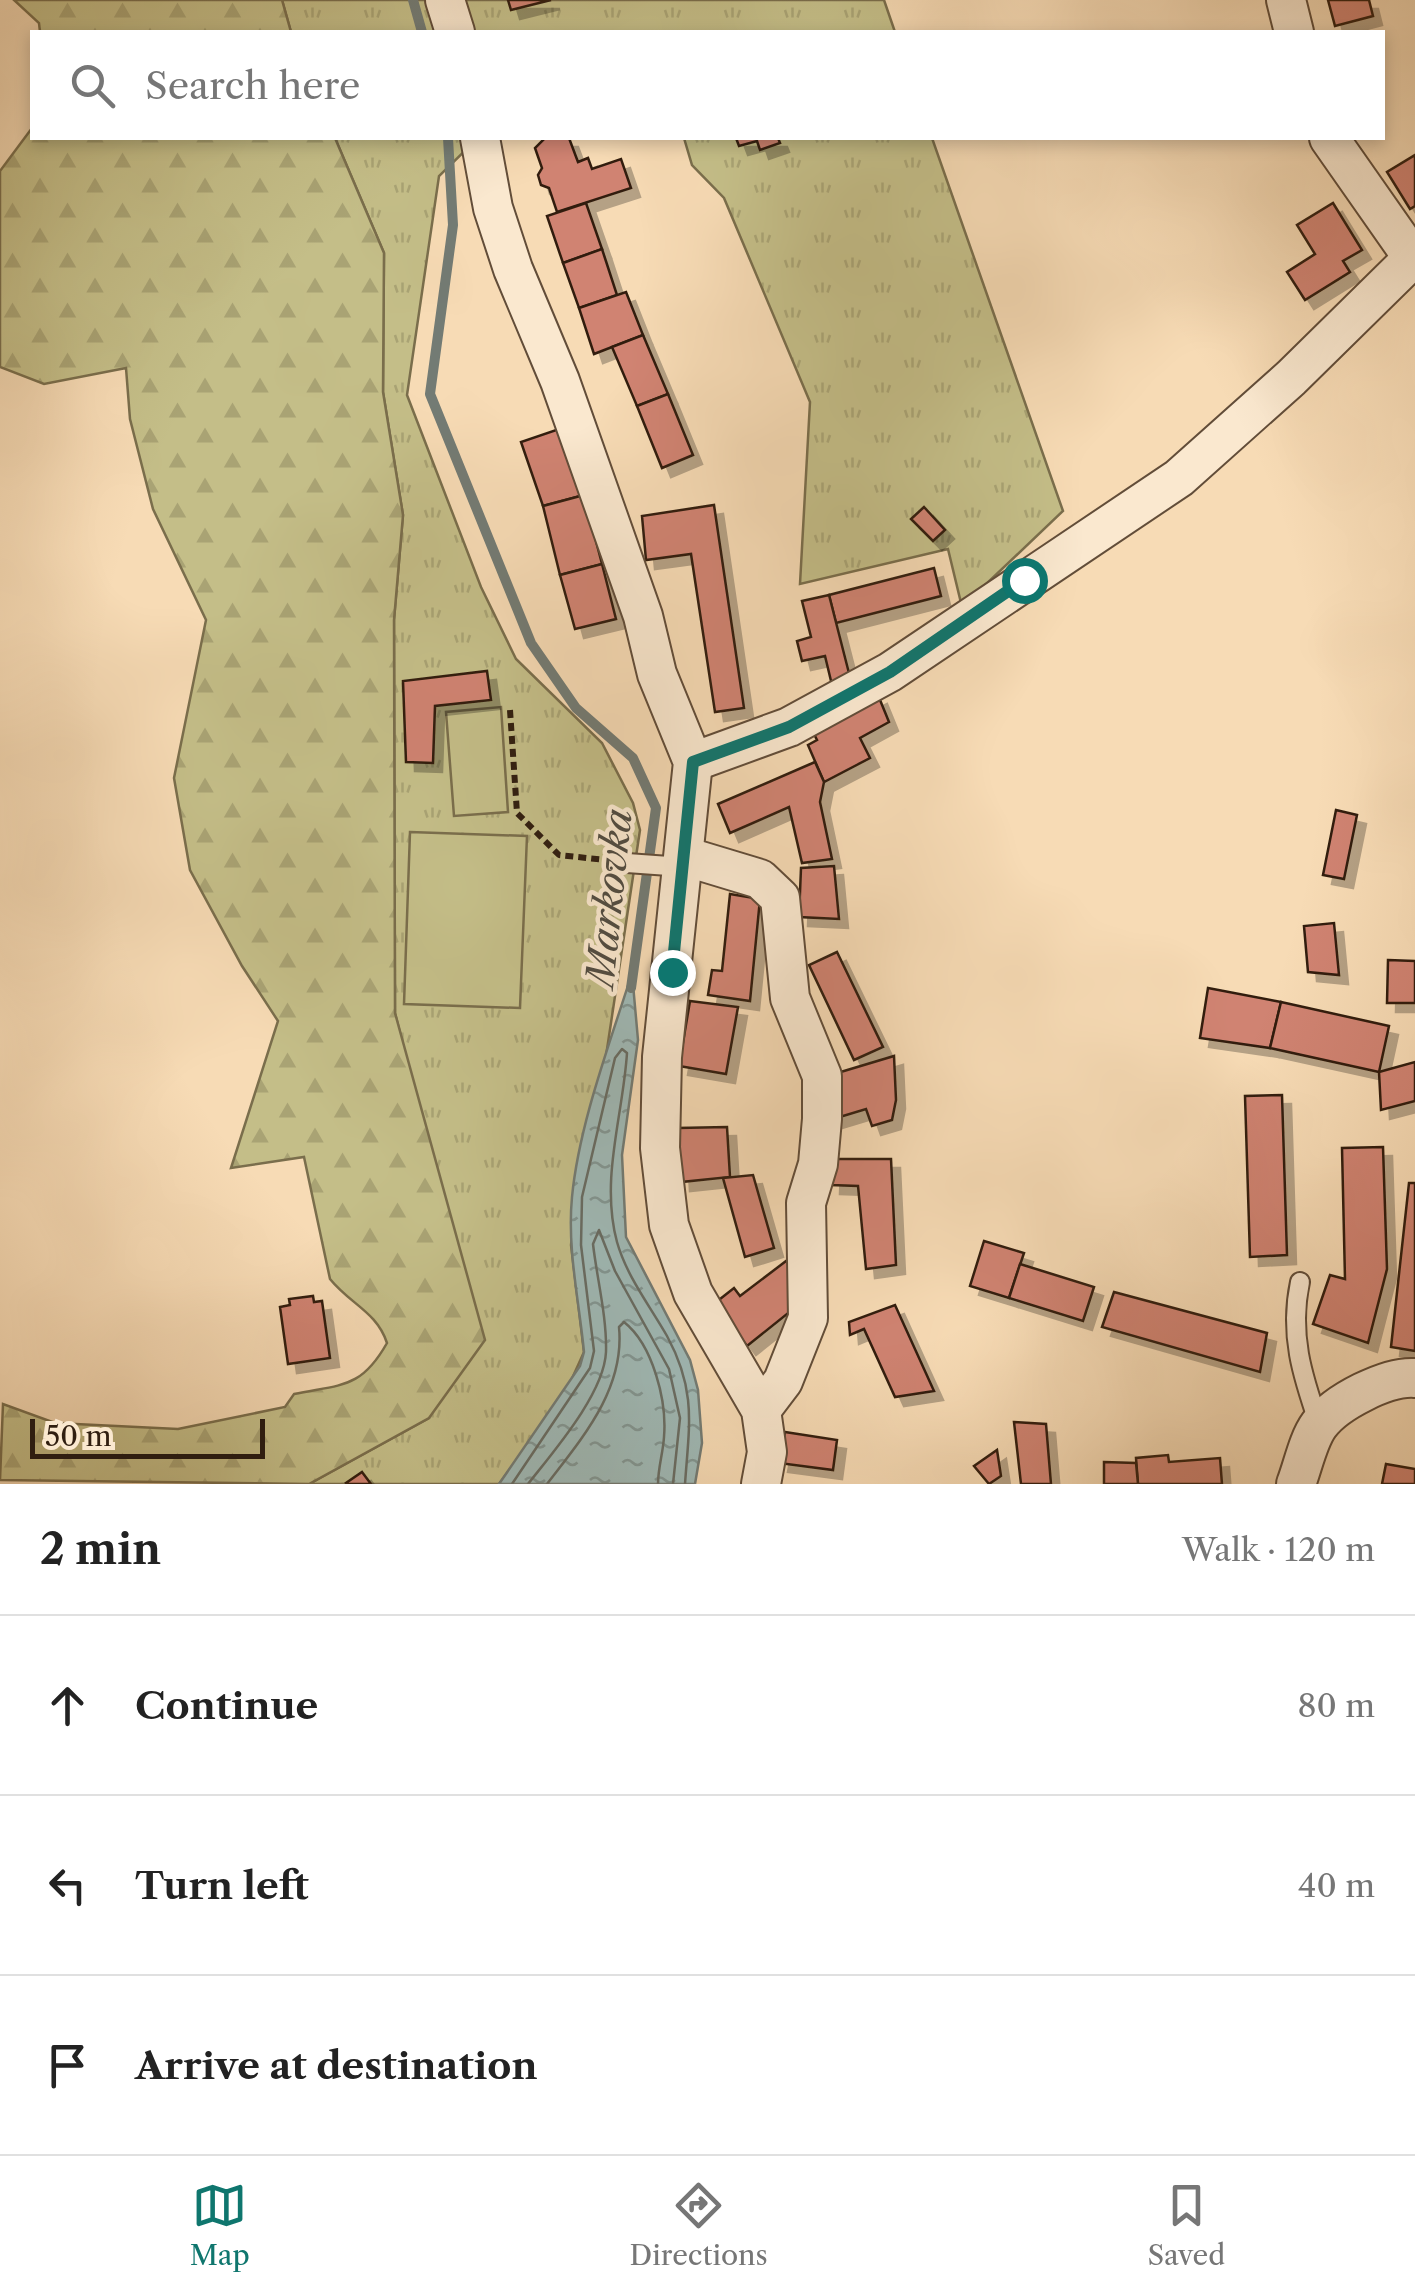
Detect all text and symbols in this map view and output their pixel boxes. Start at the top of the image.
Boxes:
search box [30,30,1385,140]
icon: search [65,58,120,113]
text: Search here [145,62,360,109]
route start [1002,558,1048,604]
water label: Markovka [576,806,642,993]
route end [650,950,696,996]
scale bar [30,1414,265,1458]
text: 50 m [45,1419,112,1453]
text: 2 min [40,1523,161,1575]
text: Walk · 120 m [1182,1530,1375,1569]
icon: ahead [40,1678,95,1733]
text: Continue [135,1682,318,1729]
text: 80 m [1297,1686,1375,1725]
icon: left [40,1858,95,1913]
text: Turn left [135,1862,309,1909]
text: 40 m [1298,1866,1375,1905]
icon: arrive [40,2038,95,2093]
text: Arrive at destination [135,2042,538,2089]
tab: Map [190,2178,250,2272]
tab: Directions [629,2178,768,2272]
tab: Saved [1147,2178,1225,2272]

